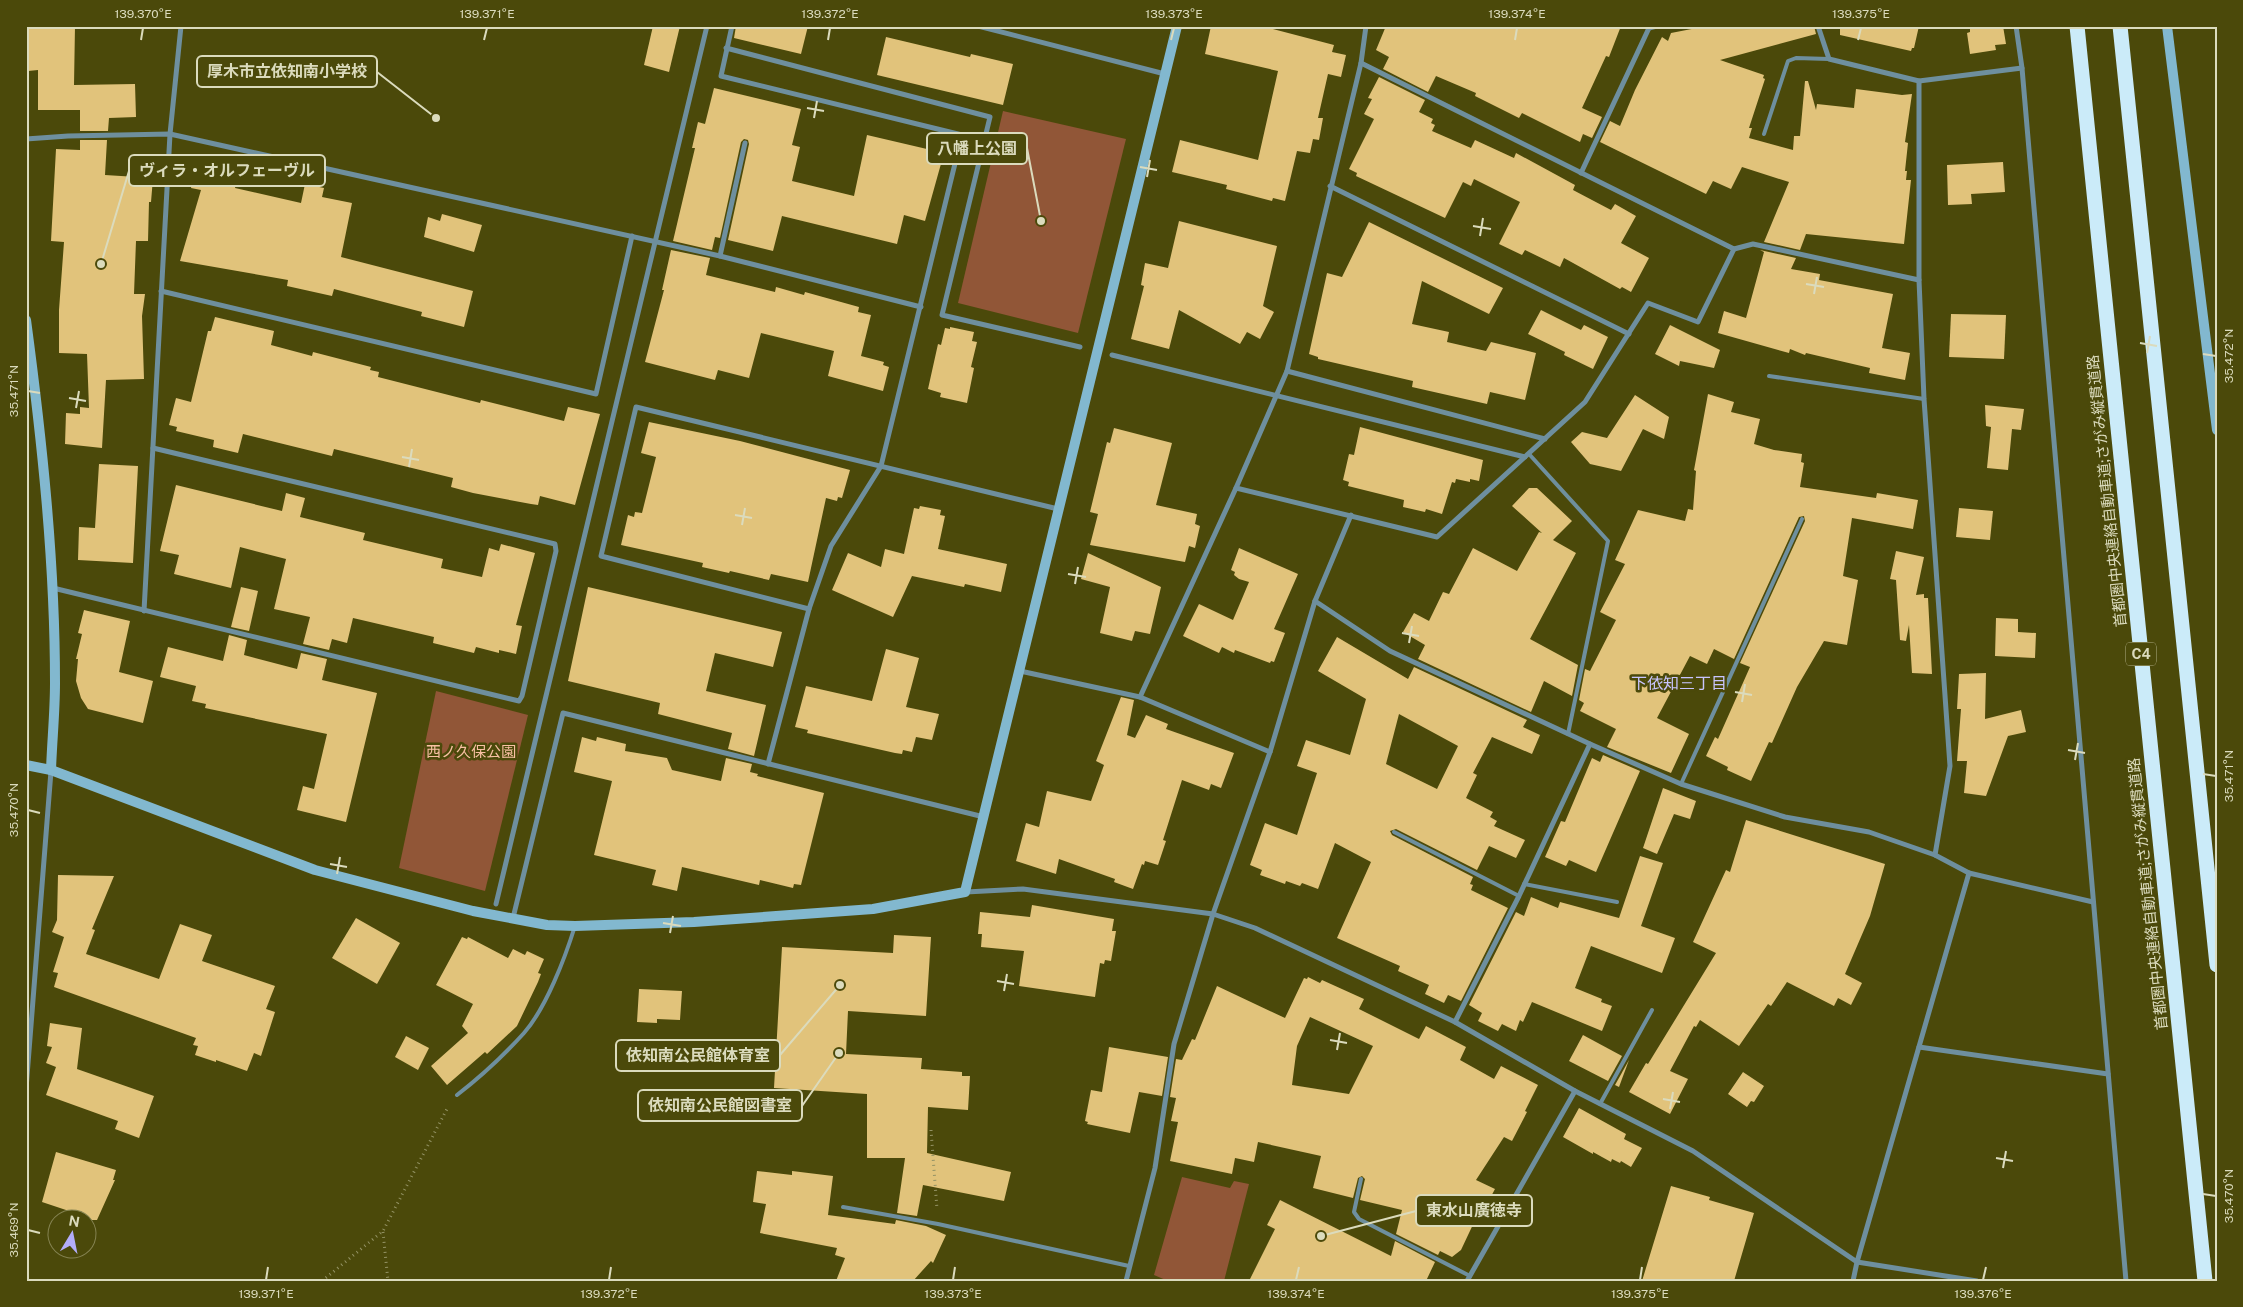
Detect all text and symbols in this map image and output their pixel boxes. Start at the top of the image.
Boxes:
text: 139.370°E [114,7,172,21]
text: 139.371°E [459,7,515,21]
text: 139.372°E [801,7,859,21]
text: 139.373°E [1145,7,1203,21]
text: 139.374°E [1488,7,1546,21]
text: 139.375°E [1832,7,1890,21]
callout: 厚木市立依知南小学校 [197,56,377,87]
text: 厚木市立依知南小学校 [207,62,367,81]
callout: 八幡上公園 [927,133,1027,164]
text: 八幡上公園 [937,139,1017,158]
callout: ヴィラ・オルフェーヴル [129,155,325,186]
text: ヴィラ・オルフェーヴル [139,161,315,180]
text: 35.472°N [2222,329,2236,383]
street label: 首都圏中央連絡自動車道;さがみ縦貫道路 [2084,354,2129,628]
text: 35.471°N [7,365,21,417]
road number: C4 [2126,642,2156,666]
district label: 下依知三丁目 [1631,674,1727,693]
park label: 西ノ久保公園 [426,743,516,760]
text: 35.471°N [2222,750,2236,802]
street label: 首都圏中央連絡自動車道;さがみ縦貫道路 [2125,757,2170,1031]
text: 35.470°N [7,783,21,837]
callout: 依知南公民館体育室 [616,1040,780,1071]
text: 依知南公民館体育室 [626,1046,770,1065]
callout: 依知南公民館図書室 [638,1090,802,1121]
text: 依知南公民館図書室 [648,1096,792,1115]
text: 35.470°N [2222,1169,2236,1223]
callout: 東水山廣徳寺 [1416,1195,1532,1226]
text: 東水山廣徳寺 [1426,1201,1522,1220]
text: 35.469°N [7,1203,21,1257]
north arrow [48,1210,98,1260]
text: N [67,1212,81,1230]
text: 139.371°E [238,1287,294,1301]
text: 139.372°E [580,1287,638,1301]
text: 139.373°E [924,1287,982,1301]
text: 139.374°E [1267,1287,1325,1301]
text: 139.375°E [1611,1287,1669,1301]
text: 139.376°E [1954,1287,2012,1301]

